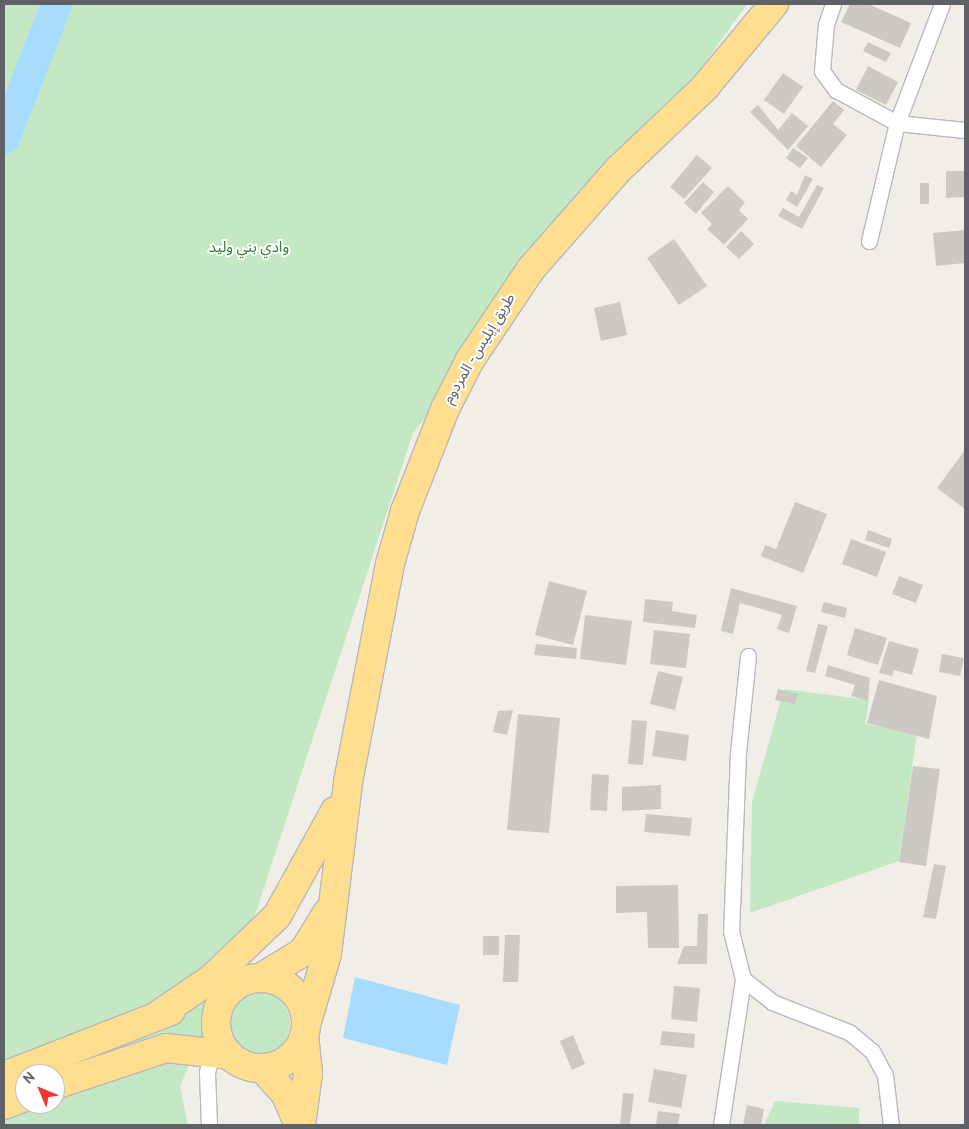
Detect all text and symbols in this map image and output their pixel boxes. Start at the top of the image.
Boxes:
park label: وادي بني وليد [209,240,289,258]
street label: طريق إيليس- المردوم [440,291,520,407]
north arrow [15,1064,65,1114]
text: N [20,1069,39,1088]

